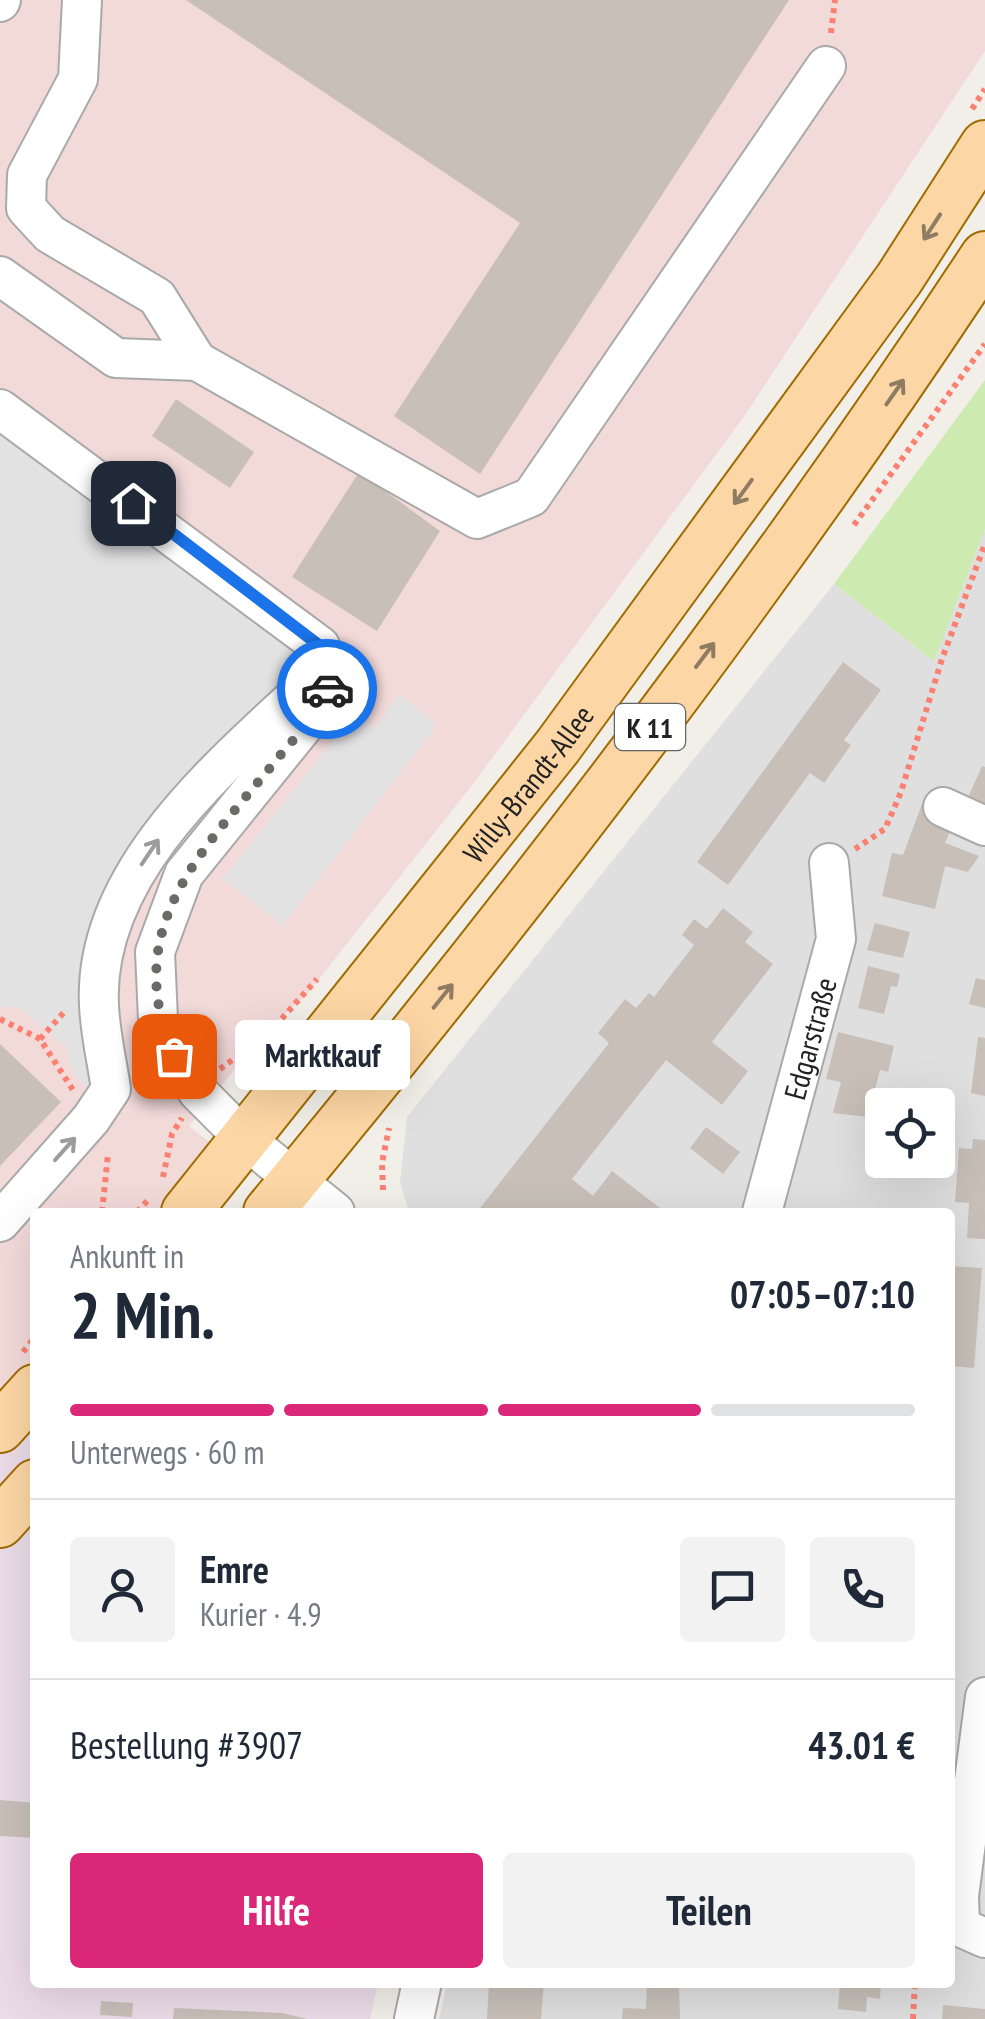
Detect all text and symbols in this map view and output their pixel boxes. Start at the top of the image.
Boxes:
one-way arrow [921,212,942,241]
one-way arrow [884,378,905,406]
pin [91,461,176,546]
icon: home [106,476,161,531]
one-way arrow [733,478,754,505]
courier [277,639,377,739]
one-way arrow [694,642,715,669]
icon: car [300,662,355,717]
street label: Willy-Brandt-Allee [453,697,601,870]
road number: K 11 [615,704,685,750]
one-way arrow [139,838,160,866]
street label: Edgarstraße [774,973,844,1104]
one-way arrow [432,983,453,1010]
pin [132,1014,217,1099]
callout: Marktkauf [234,1021,409,1091]
icon: bag [147,1029,202,1084]
text: Marktkauf [265,1034,380,1076]
map controls [865,1088,955,1178]
button: locate [865,1088,955,1178]
one-way arrow [53,1137,76,1162]
text: Ankunft in [70,1235,184,1277]
text: 07:05–07:10 [730,1269,915,1318]
text: 2 Min. [70,1272,215,1356]
text: Unterwegs · 60 m [70,1431,264,1473]
button: person [70,1537,175,1642]
button: chat [680,1537,785,1642]
button: phone [810,1537,915,1642]
text: Emre [200,1544,269,1593]
text: Kurier · 4.9 [200,1593,322,1635]
text: Bestellung #3907 [70,1720,303,1769]
text: 43.01 € [808,1720,915,1769]
button: Hilfe [70,1853,483,1968]
button: Teilen [503,1853,915,1968]

